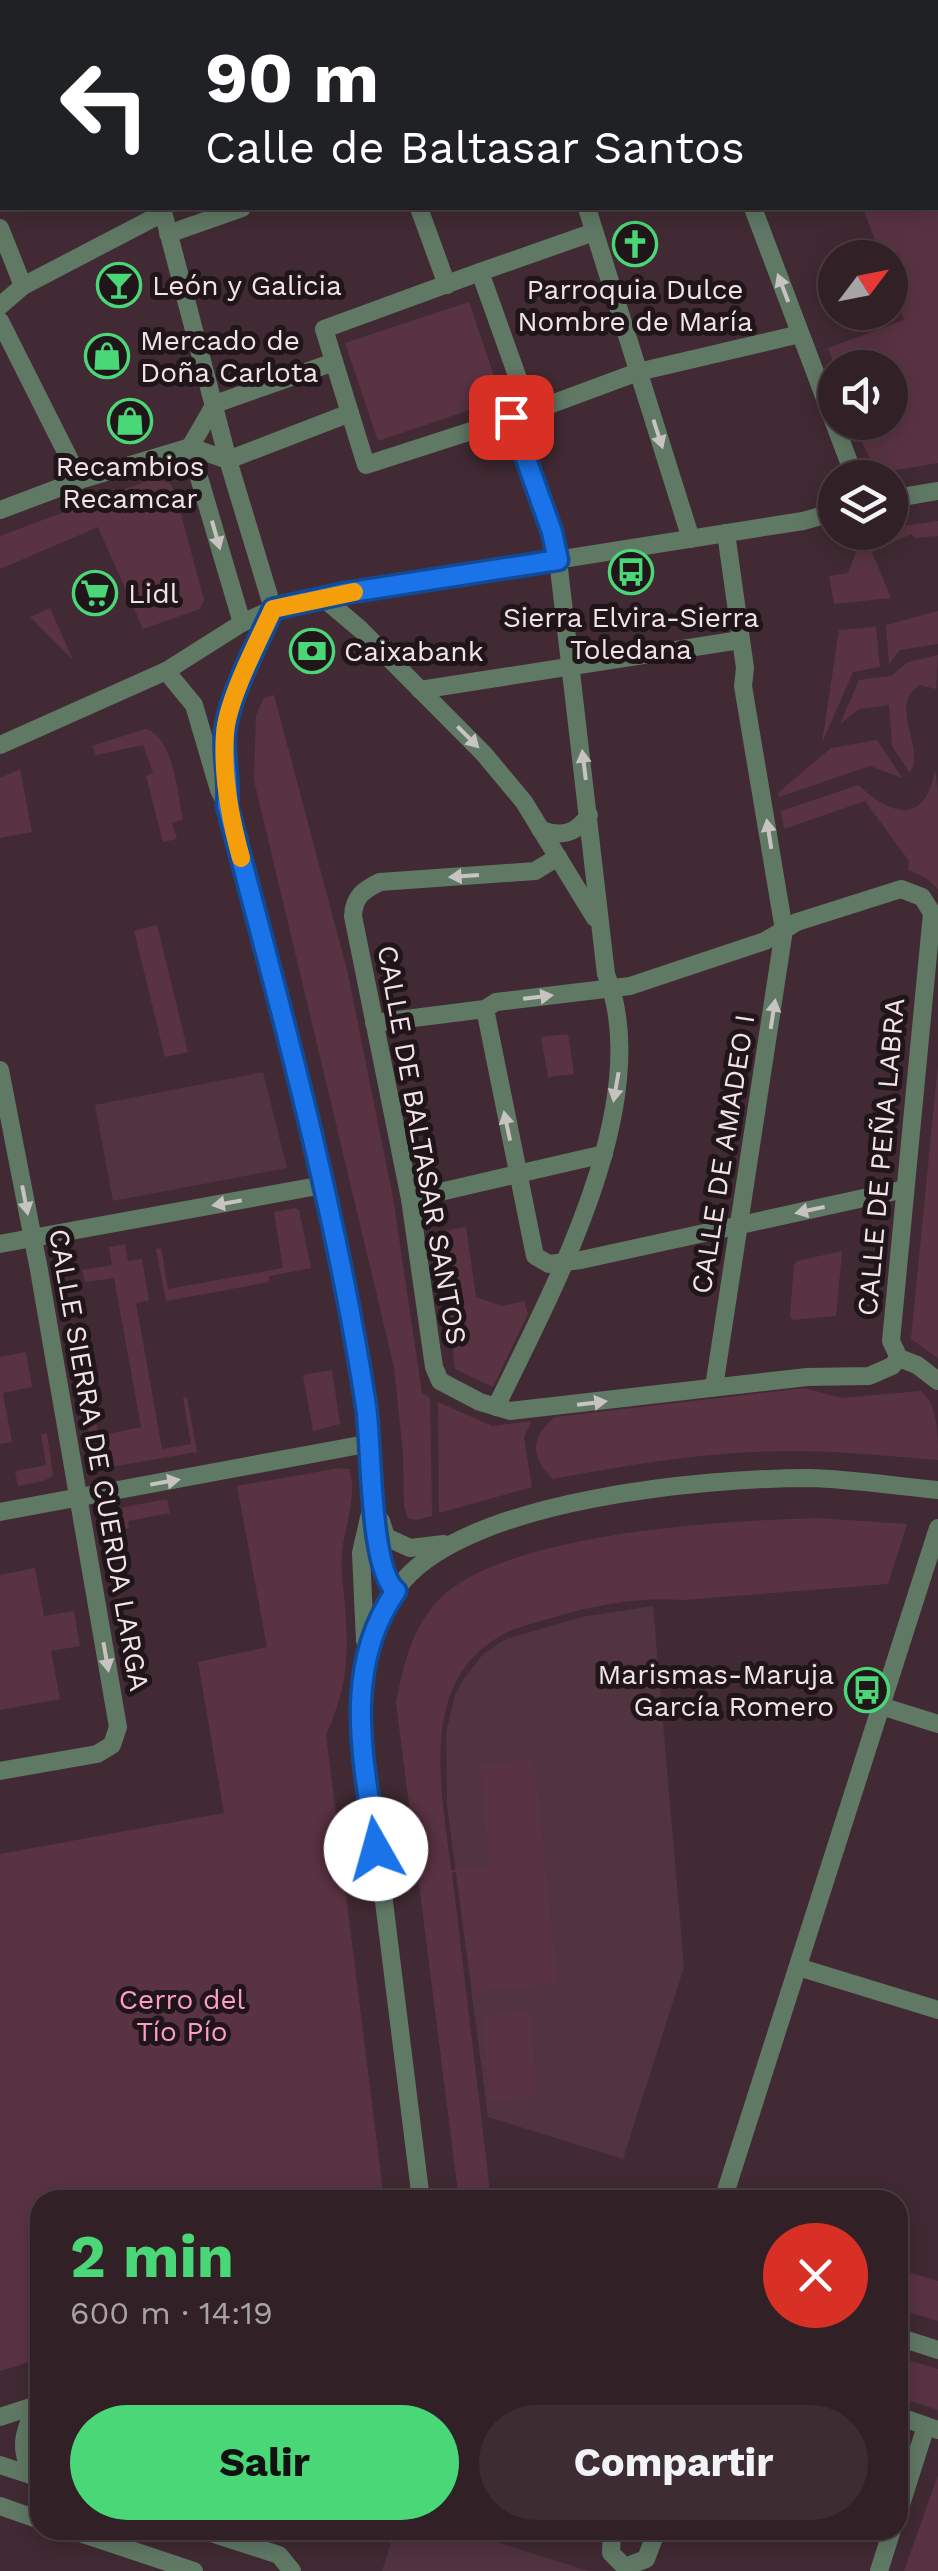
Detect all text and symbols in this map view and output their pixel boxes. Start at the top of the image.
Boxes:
text: 90 m [205,37,379,119]
icon: left [40,40,170,170]
text: Calle de Baltasar Santos [205,121,745,174]
church icon: Parroquia Dulce Nombre de María [612,221,658,267]
north arrow [818,240,908,330]
map controls [818,240,908,550]
bar icon: León y Galicia [96,262,142,308]
place label: León y Galicia [152,269,342,302]
place label: Parroquia Dulce Nombre de María [517,273,753,338]
one-way arrow [775,273,790,303]
place label: Mercado de Doña Carlota [140,324,318,389]
shop icon: Mercado de Doña Carlota [84,333,130,379]
button: sound [818,350,908,440]
pin [469,375,554,460]
icon: arrive [484,390,539,445]
shop icon: Recambios Recamcar [107,398,153,444]
one-way arrow [651,419,666,450]
place label: Recambios Recamcar [55,450,205,515]
button: layers [818,460,908,550]
one-way arrow [208,520,224,551]
bus stop icon: Sierra Elvira-Sierra Toledana [608,549,654,595]
supermarket icon: Lidl [72,570,118,616]
place label: Lidl [128,577,179,610]
place label: Sierra Elvira-Sierra Toledana [503,601,759,666]
bank icon: Caixabank [289,628,335,674]
place label: Caixabank [344,635,484,668]
one-way arrow [455,725,479,749]
one-way arrow [576,749,592,780]
one-way arrow [760,817,776,849]
one-way arrow [448,868,480,884]
street label: CALLE DE BALTASAR SANTOS [371,943,473,1347]
one-way arrow [523,989,555,1005]
street label: CALLE DE PEÑA LABRA [851,997,911,1317]
one-way arrow [765,998,781,1030]
street label: CALLE DE AMADEO I [685,1012,761,1296]
one-way arrow [608,1071,623,1103]
one-way arrow [499,1110,515,1141]
one-way arrow [17,1185,33,1216]
one-way arrow [211,1195,242,1211]
one-way arrow [794,1202,825,1218]
street label: CALLE SIERRA DE CUERDA LARGA [42,1226,156,1694]
one-way arrow [577,1395,609,1411]
one-way arrow [149,1473,180,1489]
one-way arrow [99,1642,114,1674]
place label: Marismas-Maruja García Romero [598,1658,834,1723]
bus stop icon: Marismas-Maruja García Romero [844,1667,890,1713]
position arrow [324,1797,428,1901]
park label: Cerro del Tío Pío [119,1983,246,2048]
text: 2 min [70,2221,234,2292]
button: close [763,2223,868,2328]
text: 600 m · 14:19 [70,2294,273,2332]
button: Salir [70,2405,459,2520]
button: Compartir [479,2405,868,2520]

